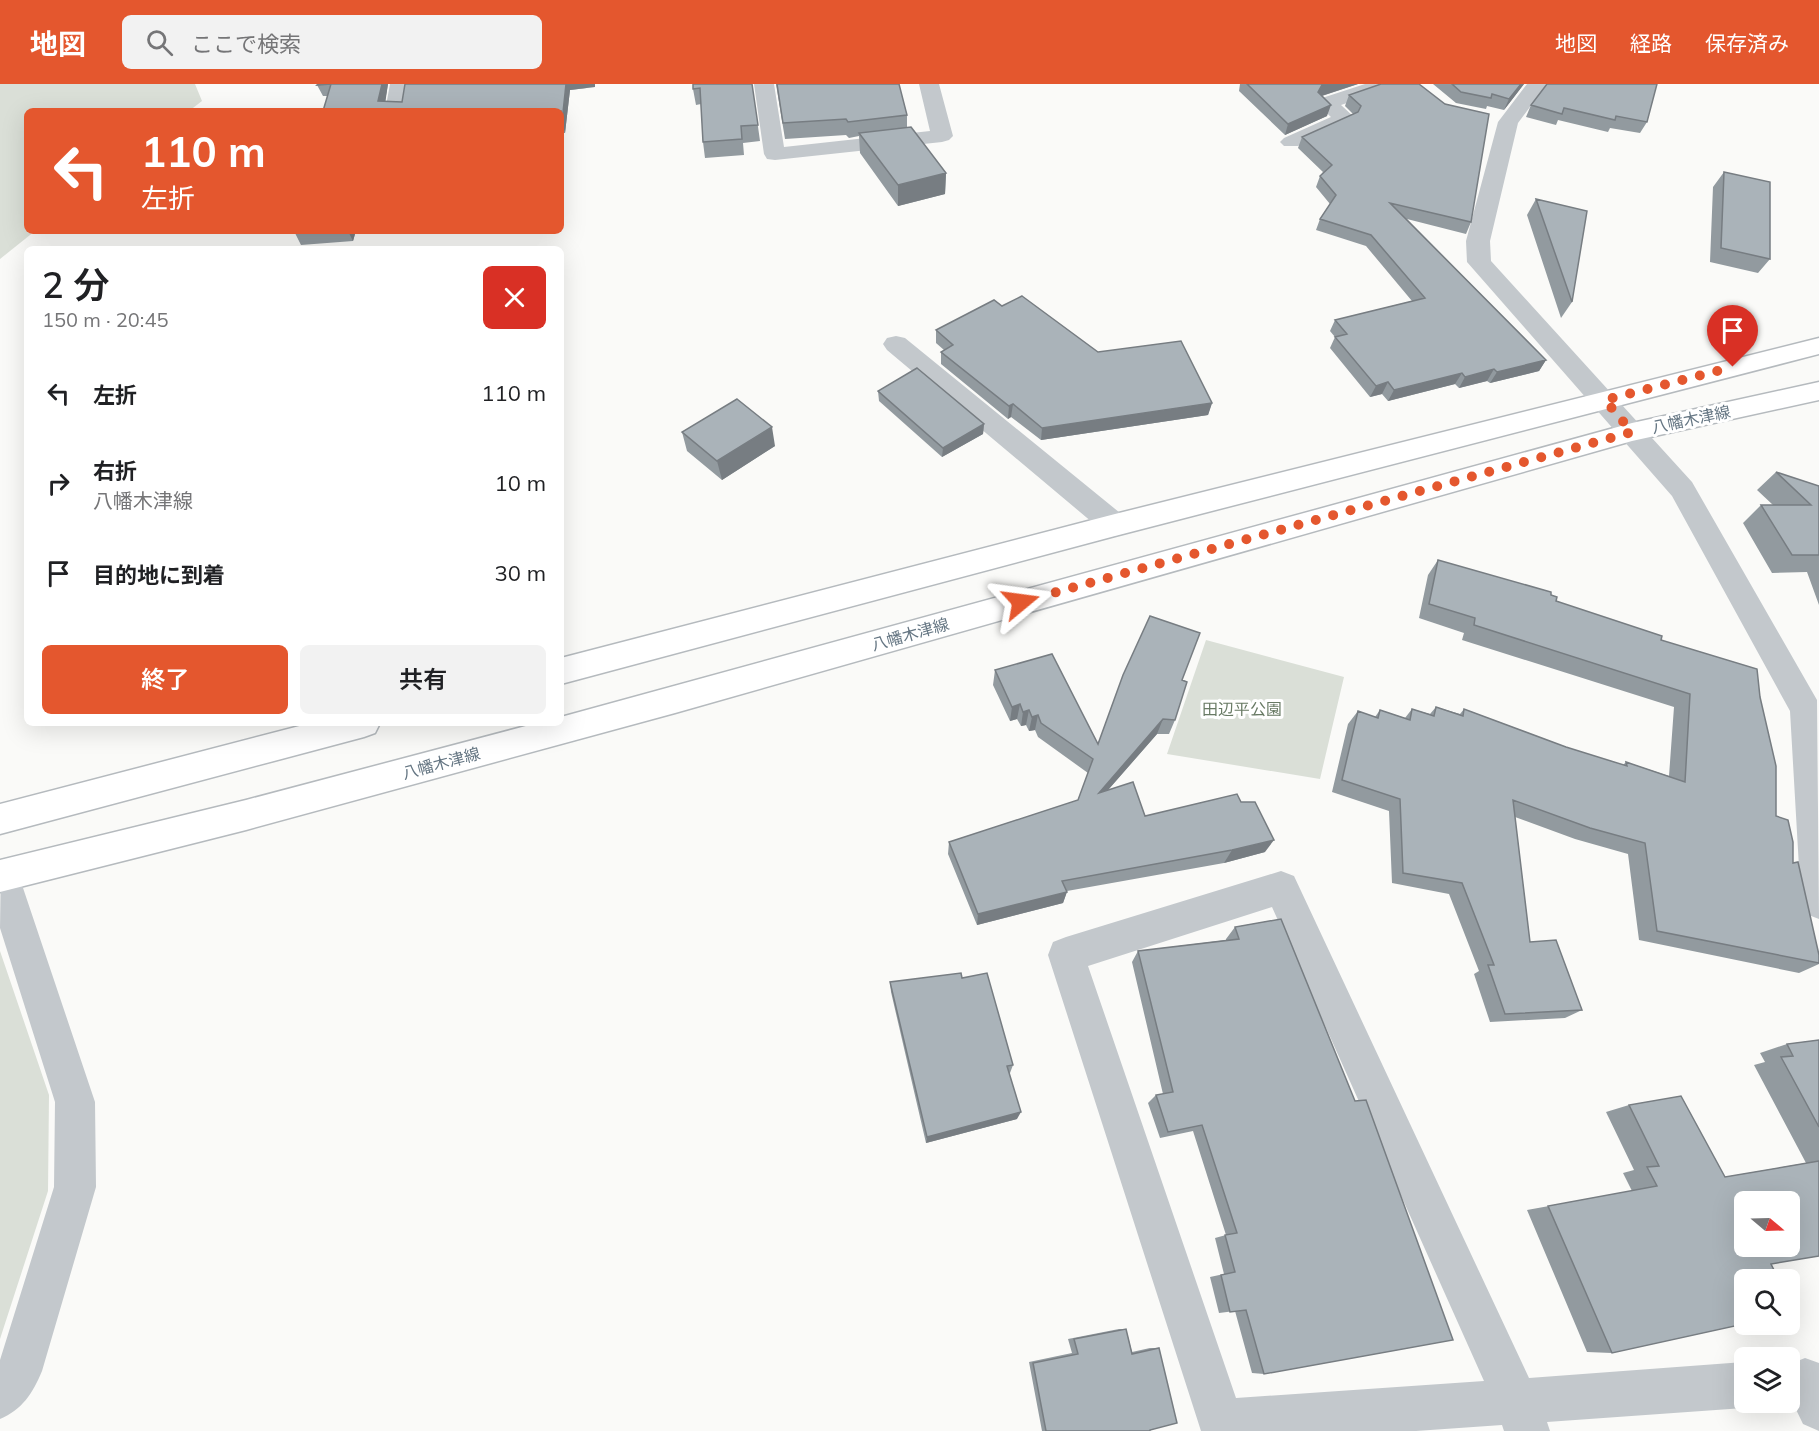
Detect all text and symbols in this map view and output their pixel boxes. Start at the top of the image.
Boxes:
search box [122,15,542,69]
text: 地図 [30,26,86,61]
icon: search [143,26,176,59]
text: ここで検索 [191,30,301,58]
text: 地図 [1555,30,1597,56]
text: 経路 [1630,30,1672,56]
text: 保存済み [1705,30,1789,56]
text: 110 m [141,125,266,178]
icon: left [42,132,120,210]
text: 左折 [141,181,195,215]
text: 2 分 [42,262,109,307]
button: close [483,266,546,329]
pin [1707,305,1758,367]
text: 150 m · 20:45 [42,307,168,332]
icon: arrive [1716,314,1749,347]
icon: left [42,377,75,410]
text: 110 m [481,379,546,407]
text: 左折 [93,381,137,409]
street label: 八幡木津線 [1650,401,1732,437]
text: 右折 [93,457,137,485]
icon: right [42,467,75,500]
text: 10 m [495,469,546,497]
text: 八幡木津線 [93,488,193,513]
icon: arrive [42,557,75,590]
text: 30 m [495,559,546,587]
text: 目的地に到着 [93,561,225,589]
position arrow [989,570,1053,634]
street label: 八幡木津線 [869,613,951,655]
button: 終了 [42,645,288,714]
button: 共有 [300,645,546,714]
park label: 田辺平公園 [1202,699,1282,719]
street label: 八幡木津線 [400,743,482,783]
north arrow [1734,1191,1800,1257]
map controls [1734,1191,1800,1413]
button: search [1734,1269,1800,1335]
button: layers [1734,1347,1800,1413]

